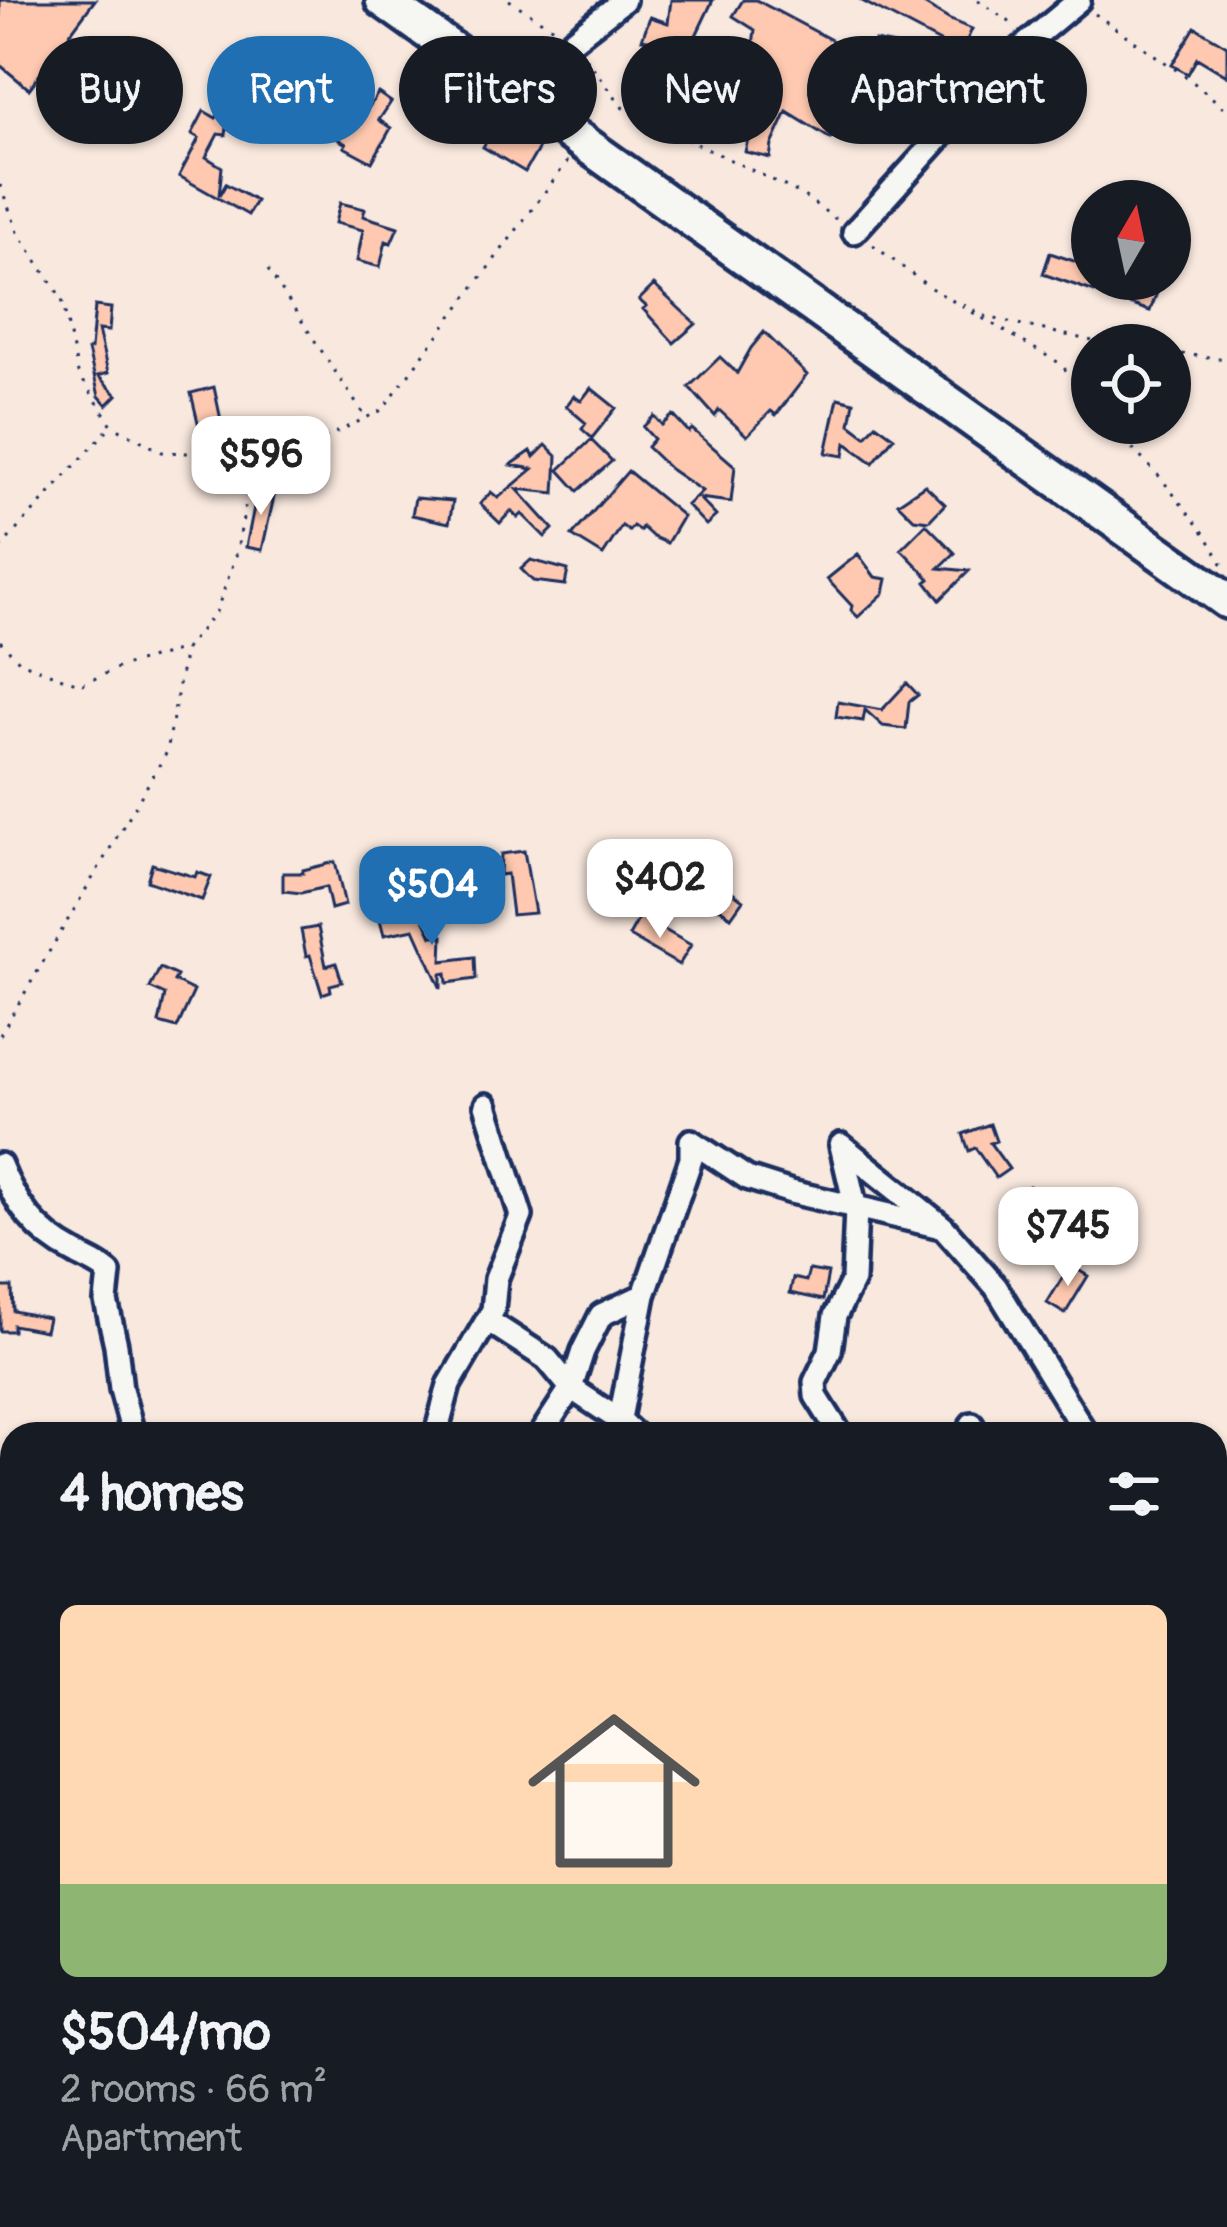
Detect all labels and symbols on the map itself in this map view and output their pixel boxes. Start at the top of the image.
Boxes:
north arrow [1071,180,1191,300]
pin: $596 [190,416,332,518]
pin: $402 [589,839,731,941]
pin: $504 [361,846,503,948]
pin: $745 [997,1187,1139,1289]

